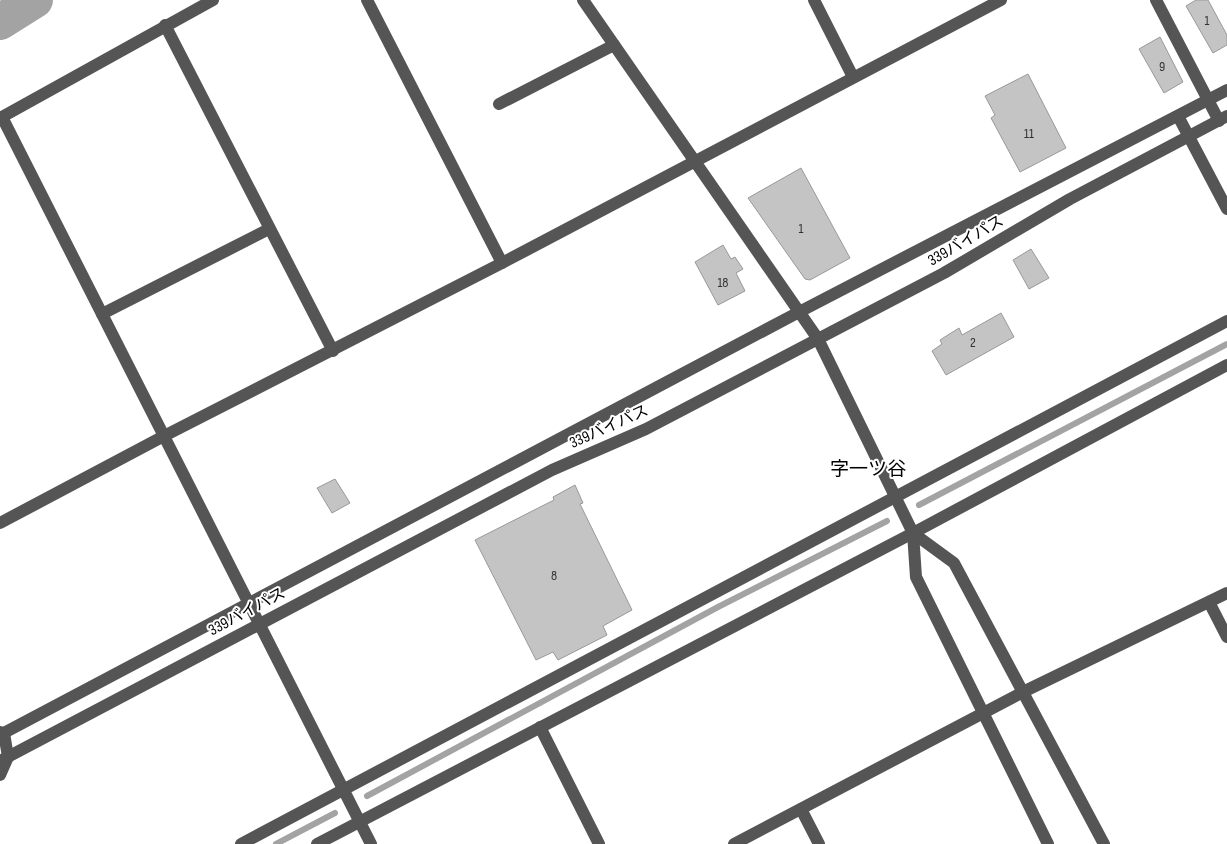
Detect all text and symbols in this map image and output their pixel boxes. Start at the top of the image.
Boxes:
house number: 1 [1205,12,1210,29]
house number: 9 [1159,58,1165,75]
house number: 11 [1024,125,1034,142]
street label: 339バイパス [925,212,1007,270]
house number: 1 [799,220,804,237]
house number: 18 [717,274,729,291]
house number: 2 [970,334,976,351]
street label: 339バイパス [567,401,651,453]
district label: 字一ツ谷 [830,458,906,481]
house number: 8 [551,567,557,584]
street label: 339バイパス [205,584,289,640]

